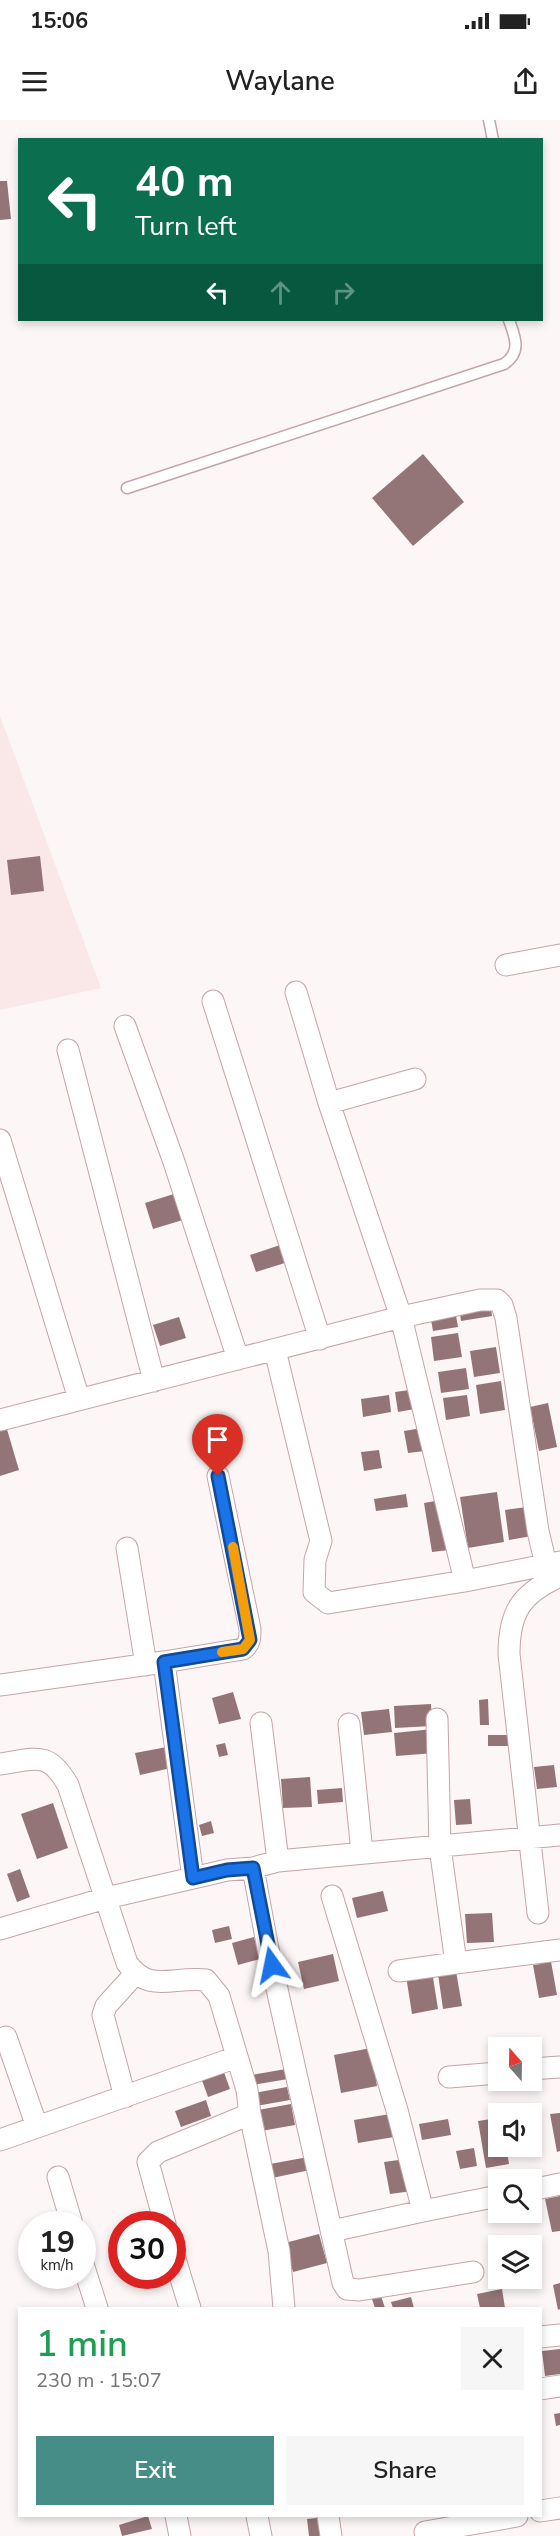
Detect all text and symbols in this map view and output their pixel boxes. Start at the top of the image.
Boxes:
text: 15:06 [30,6,88,36]
text: Waylane [225,63,335,100]
icon: menu [18,65,51,98]
icon: share [509,65,542,98]
text: 40 m [135,154,234,211]
icon: left [36,162,114,240]
text: Turn left [135,208,236,245]
icon: left [201,276,234,309]
icon: ahead [264,276,297,309]
icon: right [327,276,360,309]
pin [192,1414,243,1476]
icon: arrive [201,1423,234,1456]
position arrow [240,1933,304,1997]
north arrow [488,2037,542,2091]
map controls [488,2037,542,2289]
button: sound [488,2103,542,2157]
button: search [488,2169,542,2223]
speed limit sign: 30 [108,2211,186,2289]
text: 19 [39,2222,75,2263]
button: layers [488,2235,542,2289]
text: km/h [40,2255,74,2275]
text: 1 min [36,2320,128,2369]
button: close [461,2327,524,2390]
text: 230 m · 15:07 [36,2367,162,2394]
button: Exit [36,2436,274,2505]
button: Share [286,2436,524,2505]

